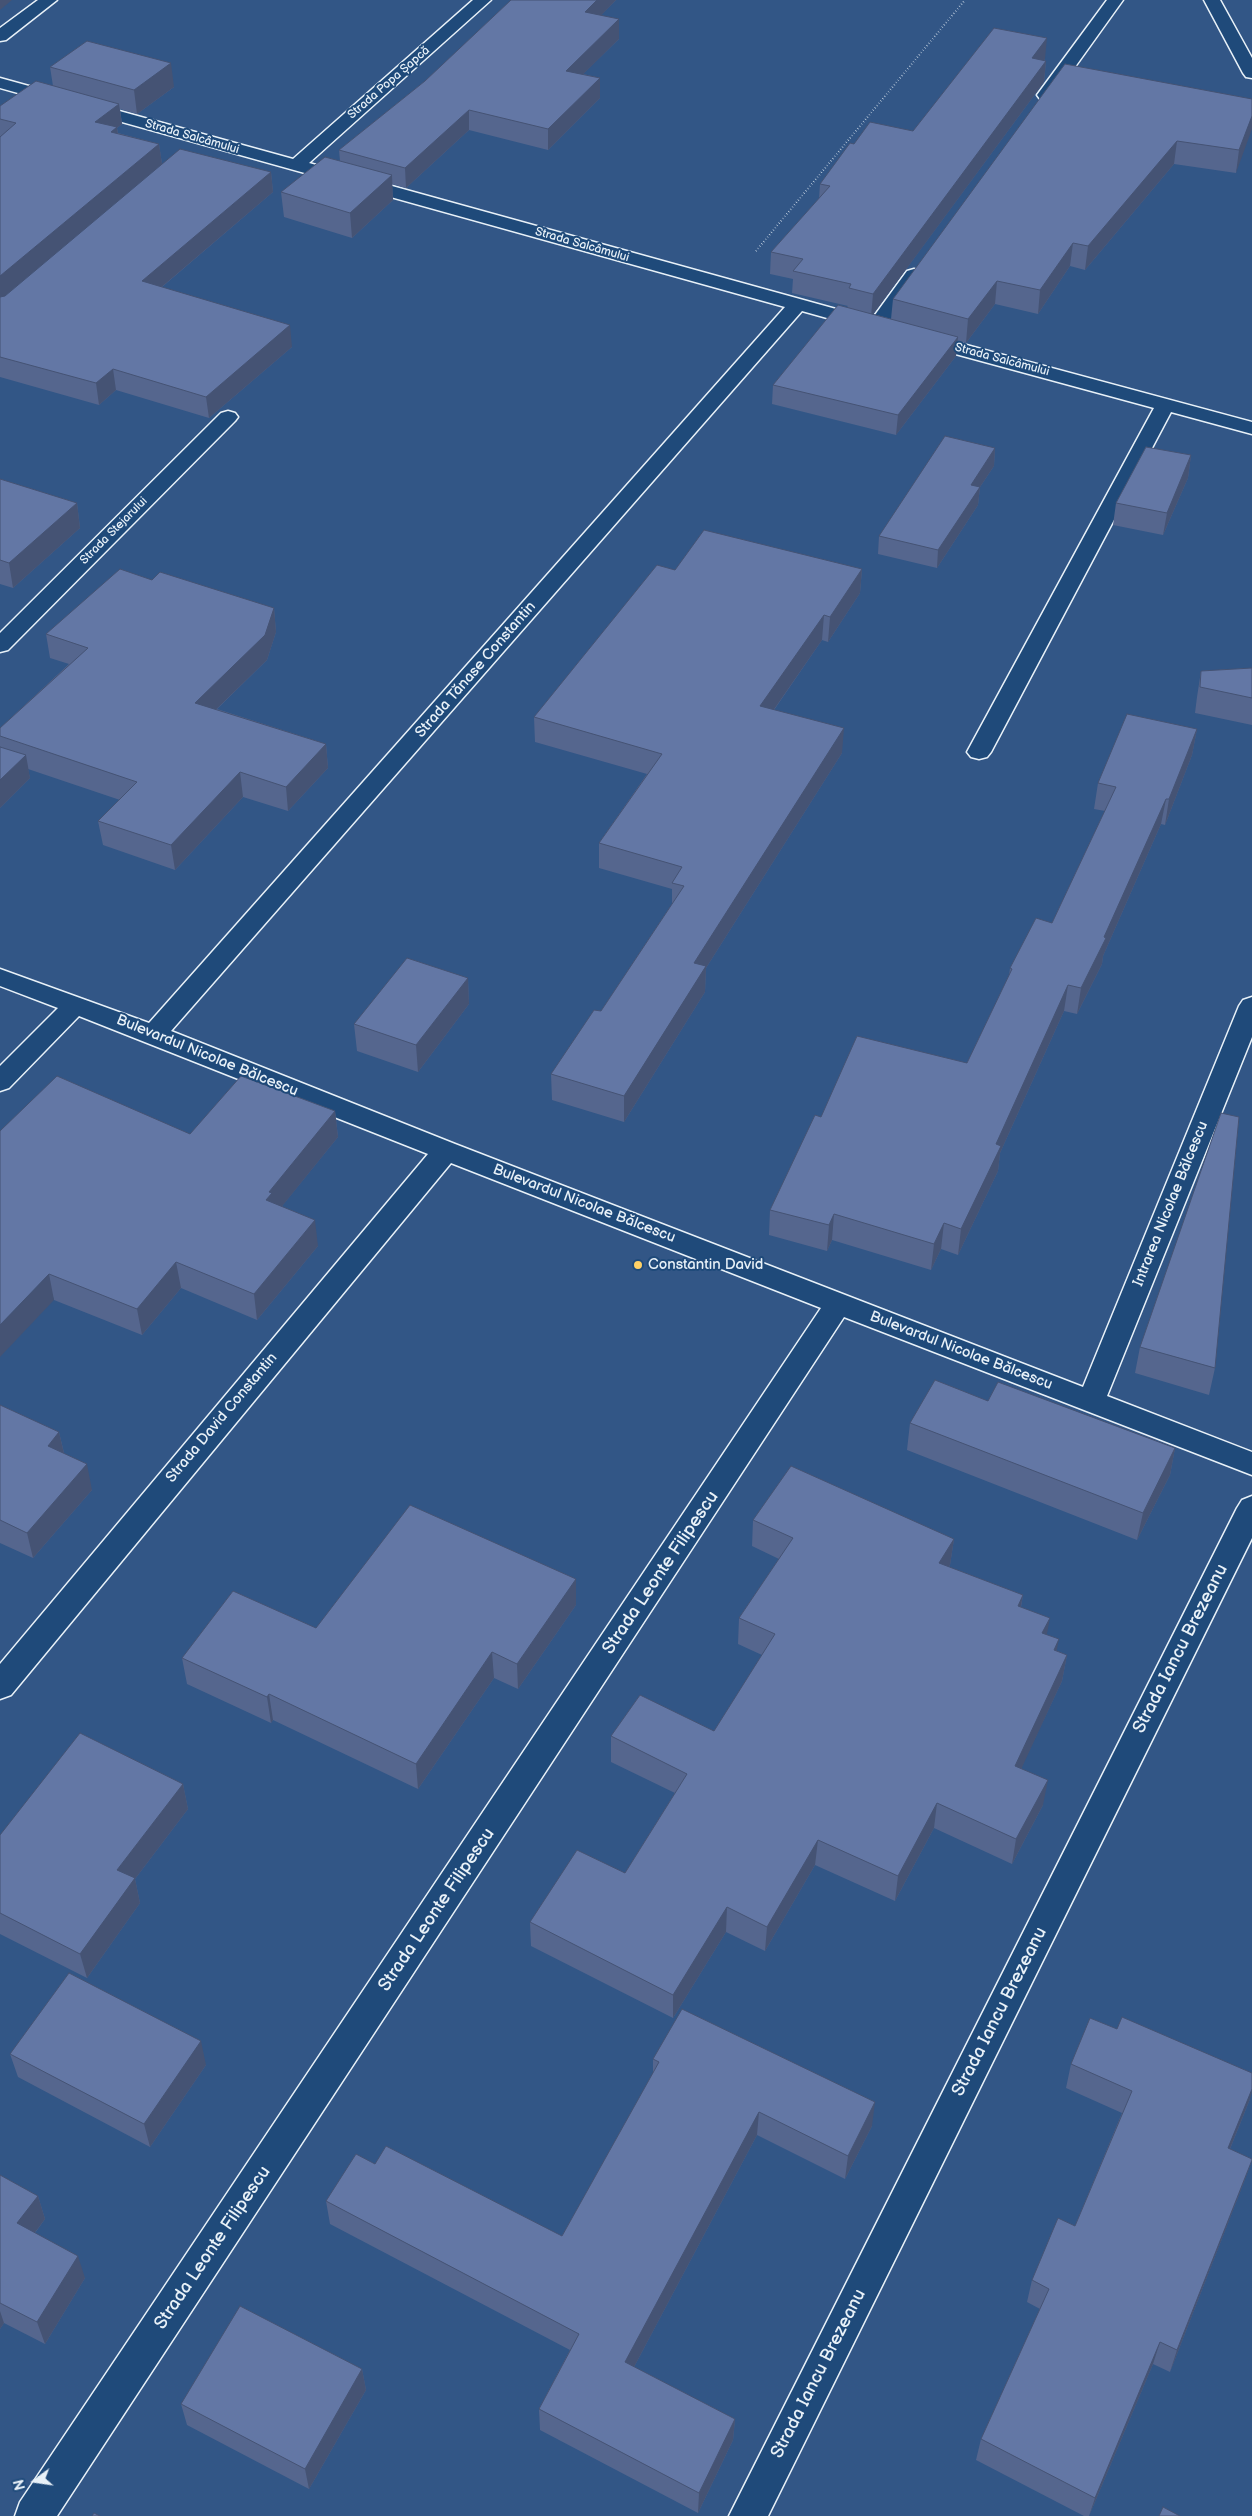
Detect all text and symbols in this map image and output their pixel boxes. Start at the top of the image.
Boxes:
street label: Strada Popa Șapcă [345,44,433,122]
street label: Strada Salcâmului [143,117,241,157]
street label: Strada Salcâmului [533,225,631,265]
street label: Strada Salcâmului [953,340,1051,380]
street label: Strada Stejarului [77,494,151,568]
street label: Strada Tănase Constantin [412,598,540,742]
street label: Bulevardul Nicolae Bălcescu [114,1011,300,1101]
street label: Intrarea Nicolae Bălcescu [1130,1119,1212,1289]
street label: Bulevardul Nicolae Bălcescu [490,1161,678,1247]
place label: Constantin David [648,1256,763,1274]
marker: Constantin David [632,1259,644,1271]
street label: Bulevardul Nicolae Bălcescu [867,1308,1055,1394]
street label: Strada David Constantin [162,1349,282,1487]
street label: Strada Leonte Filipescu [598,1487,724,1659]
street label: Strada Iancu Brezeanu [1129,1561,1233,1737]
street label: Strada Leonte Filipescu [374,1824,500,1996]
street label: Strada Iancu Brezeanu [948,1924,1052,2100]
street label: Strada Leonte Filipescu [150,2162,276,2334]
street label: Strada Iancu Brezeanu [767,2286,871,2462]
north arrow [10,2456,60,2506]
text: N [10,2478,29,2492]

